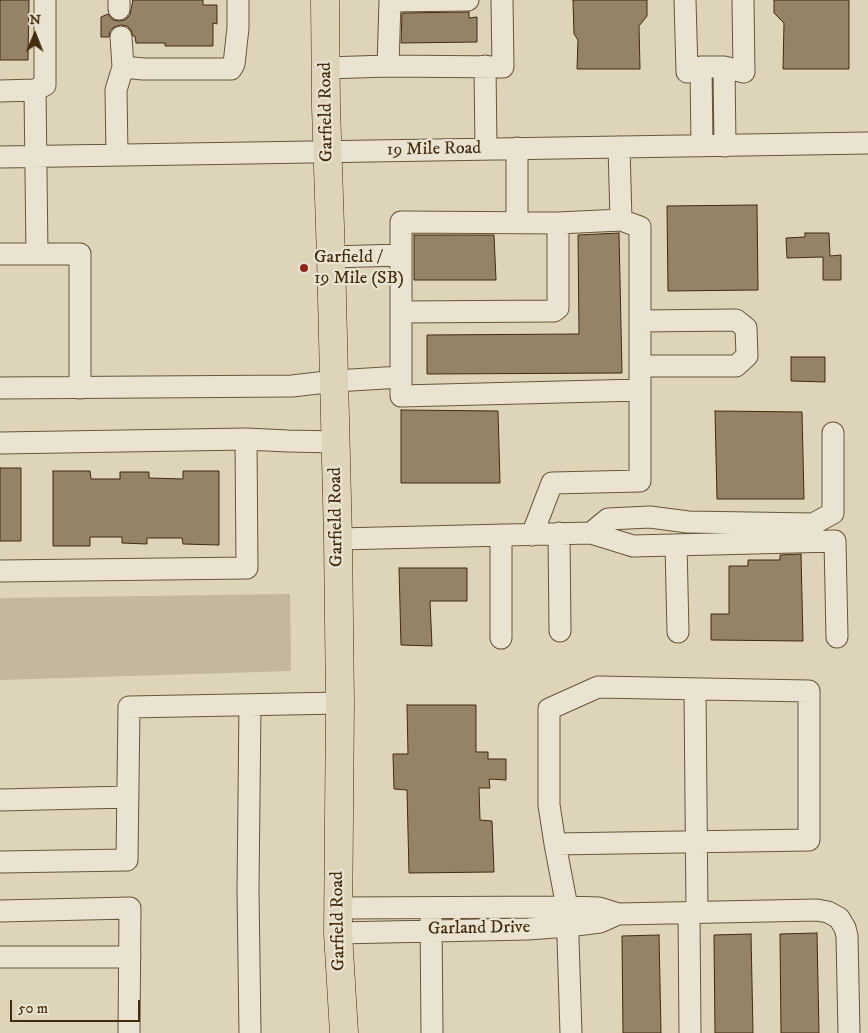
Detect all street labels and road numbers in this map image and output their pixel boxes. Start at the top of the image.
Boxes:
street label: Garfield Road [315,62,339,162]
street label: 19 Mile Road [387,138,481,162]
street label: Garfield Road [325,467,349,567]
street label: Garfield Road [327,871,351,971]
street label: Garland Drive [428,917,530,941]

